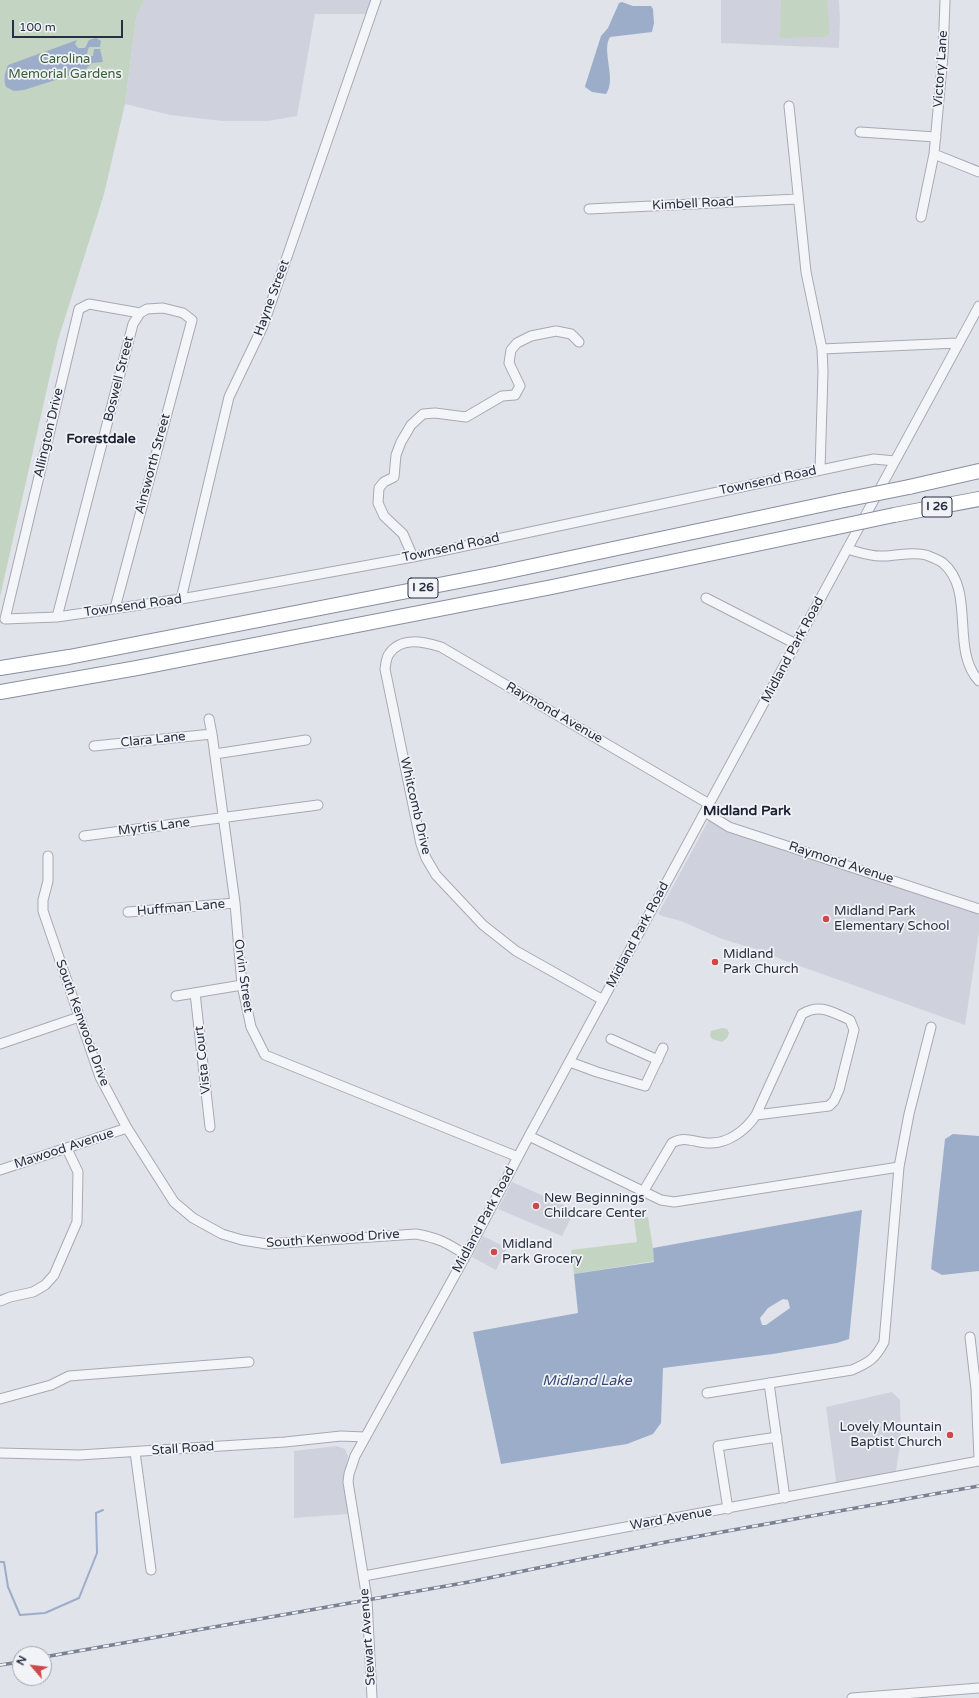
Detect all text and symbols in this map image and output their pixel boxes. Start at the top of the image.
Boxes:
scale bar [14,12,125,38]
text: 100 m [19,20,56,34]
street label: Victory Lane [931,30,951,108]
park label: Carolina Memorial Gardens [8,52,122,83]
street label: Kimbell Road [652,194,734,214]
street label: Hayne Street [251,258,293,338]
street label: Boswell Street [101,335,137,423]
street label: Allington Drive [31,387,67,479]
street label: Ainsworth Street [132,412,174,516]
district label: Forestdale [66,431,136,447]
street label: Townsend Road [718,463,818,499]
road number: I 26 [922,497,952,517]
street label: Townsend Road [401,530,501,566]
road number: I 26 [408,578,438,598]
street label: Townsend Road [83,591,183,621]
street label: Midland Park Road [758,594,828,706]
street label: Raymond Avenue [503,679,605,747]
street label: Clara Lane [120,729,186,751]
street label: Whitcomb Drive [396,756,434,856]
district label: Midland Park [703,803,791,819]
street label: Myrtis Lane [117,815,191,839]
street label: Raymond Avenue [787,839,895,887]
street label: Midland Park Road [603,879,673,991]
street label: Huffman Lane [136,896,226,920]
place label: Midland Park Elementary School [834,904,949,935]
marker: Midland Park Elementary School [821,914,831,924]
street label: Orvin Street [230,938,256,1014]
place label: Midland Park Church [723,947,799,978]
marker: Midland Park Church [710,957,720,967]
street label: South Kenwood Drive [52,958,112,1088]
street label: Vista Court [192,1025,214,1095]
street label: Mawood Avenue [12,1126,116,1172]
street label: Midland Park Road [449,1164,519,1276]
place label: New Beginnings Childcare Center [544,1191,647,1222]
marker: New Beginnings Childcare Center [531,1201,541,1211]
street label: South Kenwood Drive [266,1227,400,1251]
place label: Midland Park Grocery [502,1237,582,1268]
marker: Midland Park Grocery [489,1247,499,1257]
water label: Midland Lake [542,1373,632,1389]
place label: Lovely Mountain Baptist Church [840,1420,942,1451]
marker: Lovely Mountain Baptist Church [945,1430,955,1440]
street label: Stall Road [151,1439,215,1459]
street label: Ward Avenue [629,1504,713,1534]
street label: Stewart Avenue [357,1588,379,1686]
north arrow [12,1646,52,1686]
text: N [14,1654,30,1668]

